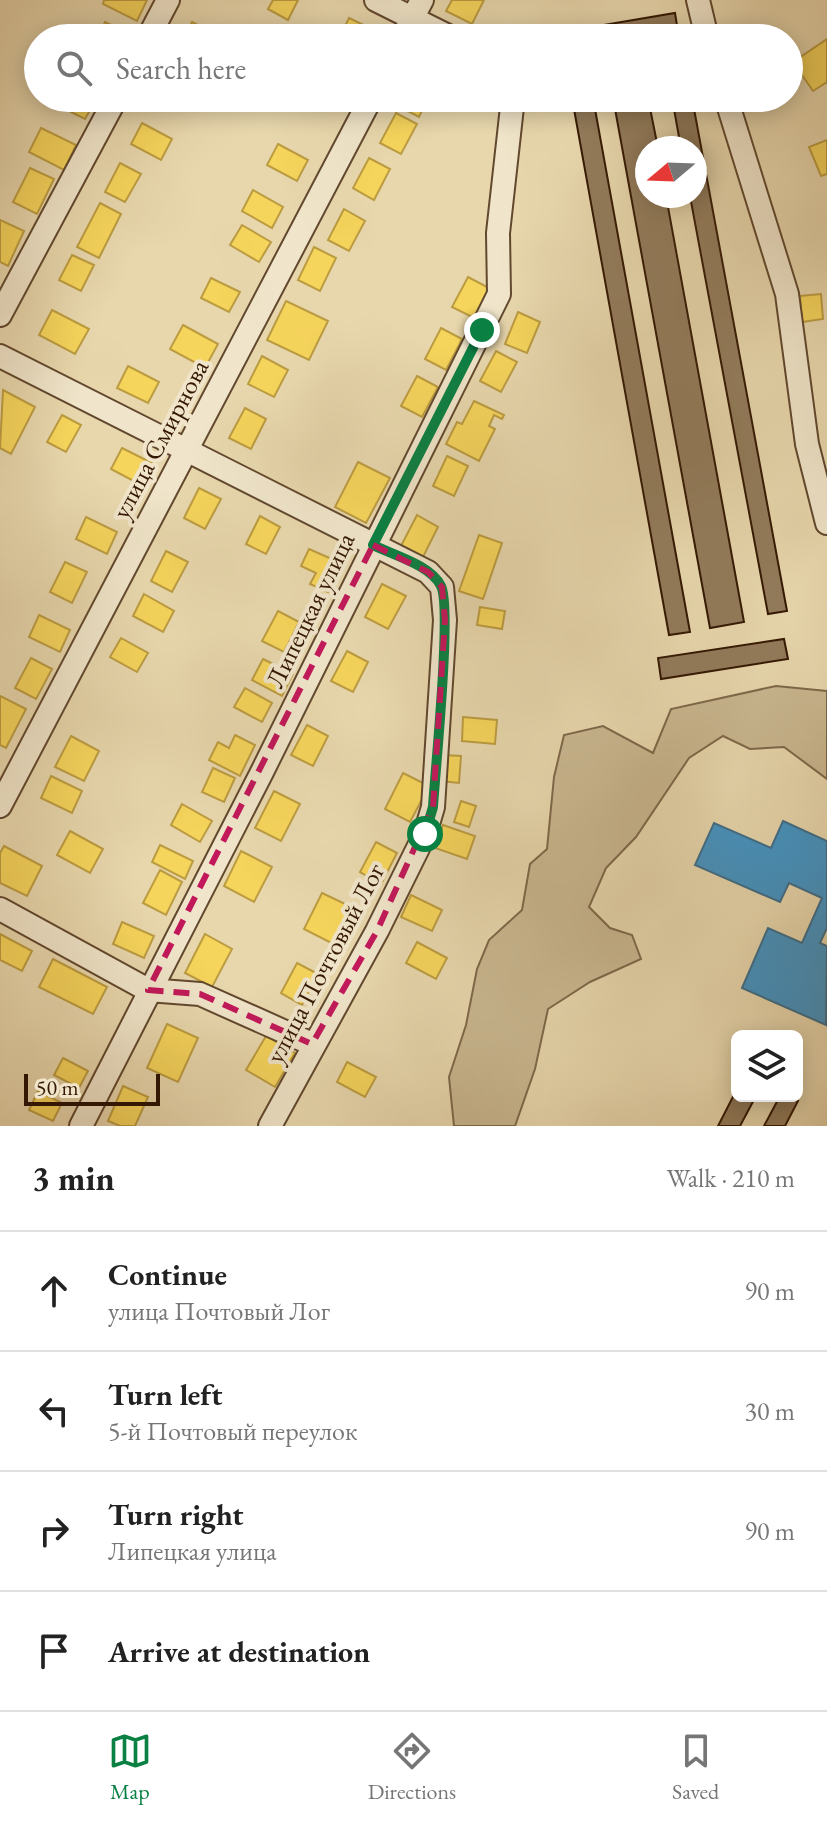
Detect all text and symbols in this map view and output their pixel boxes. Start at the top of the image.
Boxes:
search box [24,24,803,112]
icon: search [52,46,96,90]
text: Search here [116,49,246,88]
north arrow [635,136,707,208]
route end [464,312,500,348]
street label: улица Смирнова [104,353,217,525]
street label: Липецкая улица [258,526,363,693]
route start [407,816,443,852]
street label: улица Почтовый Лог [258,857,392,1069]
map controls [731,1030,803,1102]
button: layers [731,1030,803,1102]
scale bar [24,1070,160,1106]
text: 50 m [36,1073,79,1102]
text: 3 min [32,1156,115,1200]
text: Walk · 210 m [667,1161,795,1195]
text: Continue [108,1255,227,1294]
icon: ahead [32,1269,76,1313]
text: 90 m [745,1274,795,1308]
text: улица Почтовый Лог [108,1294,330,1328]
text: Turn left [108,1375,222,1414]
icon: left [32,1389,76,1433]
text: 30 m [745,1394,795,1428]
text: 5-й Почтовый переулок [108,1414,357,1448]
text: Turn right [108,1495,244,1534]
icon: right [32,1509,76,1553]
text: 90 m [745,1514,795,1548]
text: Липецкая улица [108,1534,277,1568]
icon: arrive [32,1629,76,1673]
text: Arrive at destination [108,1632,370,1671]
tab: Map [108,1729,152,1806]
tab: Directions [368,1729,456,1806]
tab: Saved [672,1729,719,1806]

